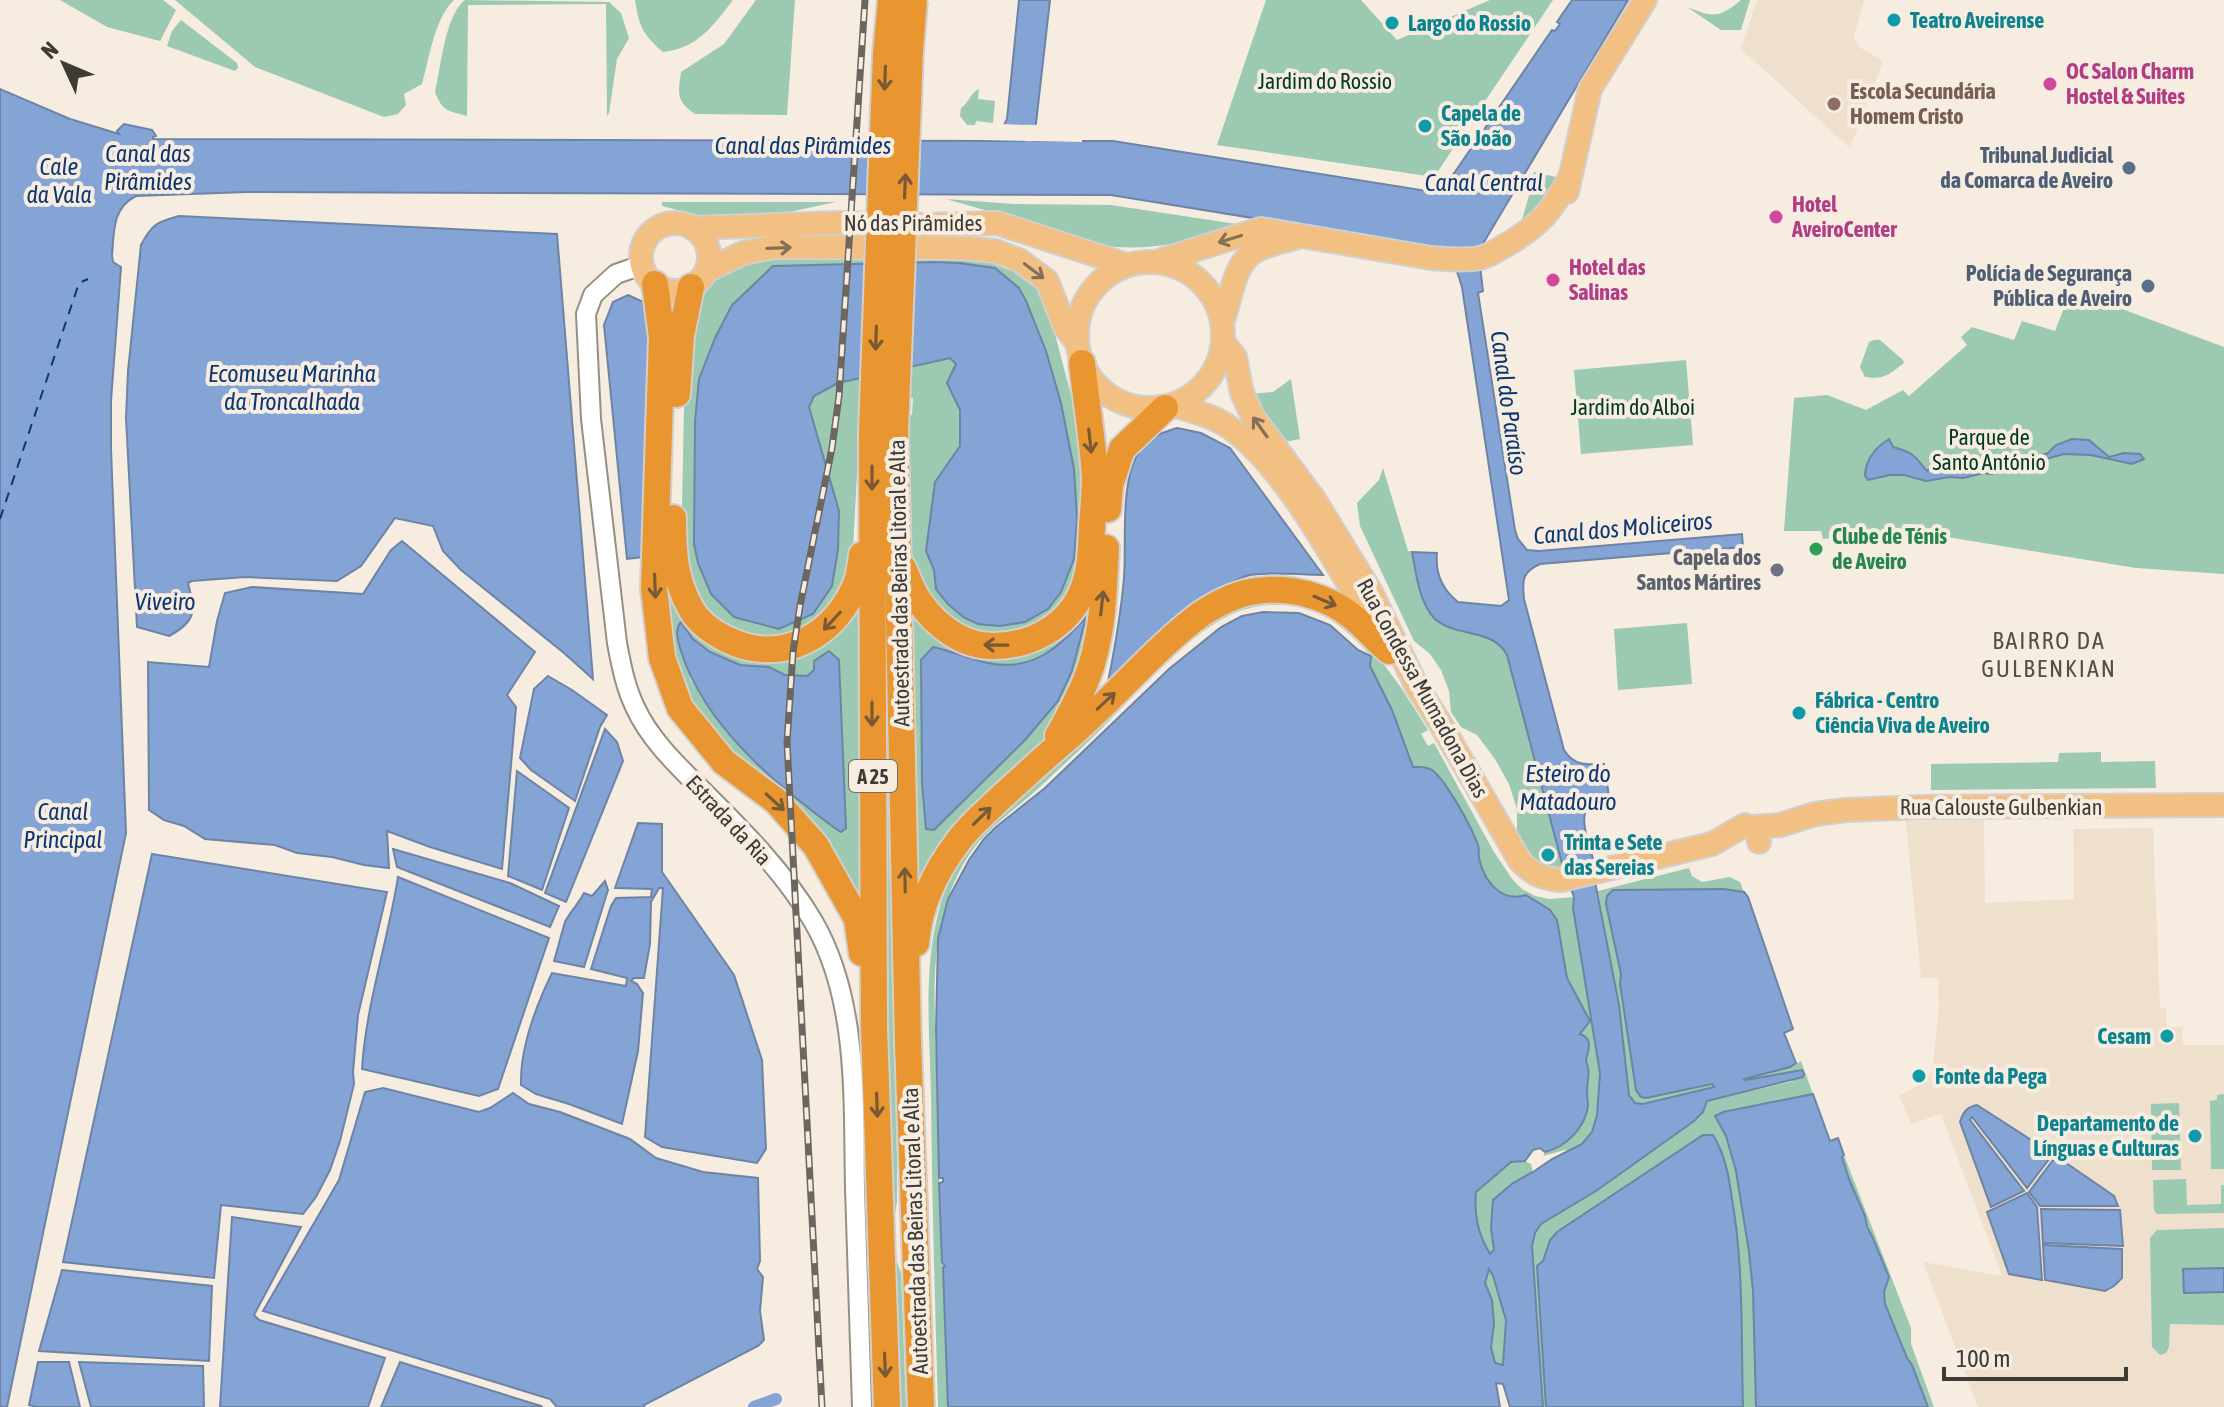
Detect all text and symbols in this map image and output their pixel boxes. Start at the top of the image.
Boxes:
place label: Teatro Aveirense [1910,7,2044,33]
place label: Largo do Rossio [1408,10,1531,36]
marker: Teatro Aveirense [1885,11,1903,29]
marker: Largo do Rossio [1383,14,1401,32]
north arrow [24,24,104,104]
text: N [36,36,63,64]
place label: OC Salon Charm Hostel & Suites [2066,58,2194,109]
one-way arrow [878,64,893,91]
park label: Jardim do Rossio [1258,68,1392,94]
marker: OC Salon Charm Hostel & Suites [2041,75,2059,93]
place label: Escola Secundária Homem Cristo [1850,78,1996,129]
marker: Escola Secundária Homem Cristo [1825,95,1843,113]
place label: Capela de São João [1441,100,1521,151]
marker: Capela de São João [1416,117,1434,135]
water label: Canal das Pirâmides [715,132,891,159]
water label: Canal das Pirâmides [104,140,192,195]
place label: Tribunal Judicial da Comarca de Aveiro [1940,142,2114,193]
water label: Cale da Vala [26,153,92,208]
marker: Tribunal Judicial da Comarca de Aveiro [2120,159,2138,177]
water label: Canal Central [1425,169,1543,196]
one-way arrow [897,173,912,200]
place label: Hotel AveiroCenter [1791,191,1897,242]
marker: Hotel AveiroCenter [1767,208,1785,226]
street label: Nó das Pirâmides [844,210,982,236]
one-way arrow [1218,232,1244,247]
one-way arrow [765,240,792,255]
place label: Hotel das Salinas [1569,254,1646,305]
place label: Polícia de Segurança Pública de Aveiro [1966,260,2132,311]
one-way arrow [1022,262,1044,279]
marker: Hotel das Salinas [1544,271,1562,289]
marker: Polícia de Segurança Pública de Aveiro [2139,277,2157,295]
one-way arrow [868,324,883,351]
water label: Canal do Paraíso [1485,329,1533,477]
water label: Ecomuseu Marinha da Troncalhada [208,360,376,415]
park label: Jardim do Alboi [1571,394,1695,420]
one-way arrow [1252,416,1269,438]
park label: Parque de Santo António [1932,424,2046,475]
one-way arrow [1083,427,1098,454]
street label: Autoestrada das Beiras Litoral e Alta [883,439,915,727]
one-way arrow [864,464,879,491]
water label: Canal dos Moliceiros [1532,507,1714,549]
place label: Clube de Ténis de Aveiro [1832,523,1947,574]
marker: Clube de Ténis de Aveiro [1807,540,1825,558]
place label: Capela dos Santos Mártires [1637,544,1761,595]
marker: Capela dos Santos Mártires [1768,561,1786,579]
one-way arrow [647,572,662,599]
street label: Rua Condessa Mumadona Dias [1352,574,1494,802]
water label: Viveiro [135,588,195,615]
one-way arrow [1095,590,1110,617]
one-way arrow [1312,595,1337,610]
one-way arrow [823,610,841,630]
district label: BAIRRO DA GULBENKIAN [1981,627,2117,682]
one-way arrow [984,638,1010,653]
place label: Fábrica - Centro Ciência Viva de Aveiro [1815,687,1990,738]
one-way arrow [1096,692,1116,711]
one-way arrow [864,700,880,727]
marker: Fábrica - Centro Ciência Viva de Aveiro [1790,704,1808,722]
road number: A 25 [849,760,897,792]
water label: Esteiro do Matadouro [1520,760,1616,815]
street label: Estrada da Ria [681,770,777,870]
one-way arrow [764,793,784,811]
street label: Rua Calouste Gulbenkian [1900,794,2102,820]
water label: Canal Principal [23,798,103,853]
one-way arrow [972,807,991,826]
place label: Trinta e Sete das Sereias [1564,829,1662,880]
marker: Trinta e Sete das Sereias [1539,846,1557,864]
one-way arrow [897,867,913,894]
place label: Cesam [2097,1023,2151,1049]
marker: Cesam [2158,1027,2176,1045]
place label: Fonte da Pega [1935,1063,2047,1089]
marker: Fonte da Pega [1910,1067,1928,1085]
street label: Autoestrada das Beiras Litoral e Alta [897,1087,933,1375]
one-way arrow [869,1091,884,1118]
place label: Departamento de Línguas e Culturas [2033,1110,2179,1161]
marker: Departamento de Línguas e Culturas [2186,1127,2204,1145]
scale bar [1944,1331,2126,1381]
text: 100 m [1956,1345,2010,1372]
one-way arrow [878,1351,893,1378]

